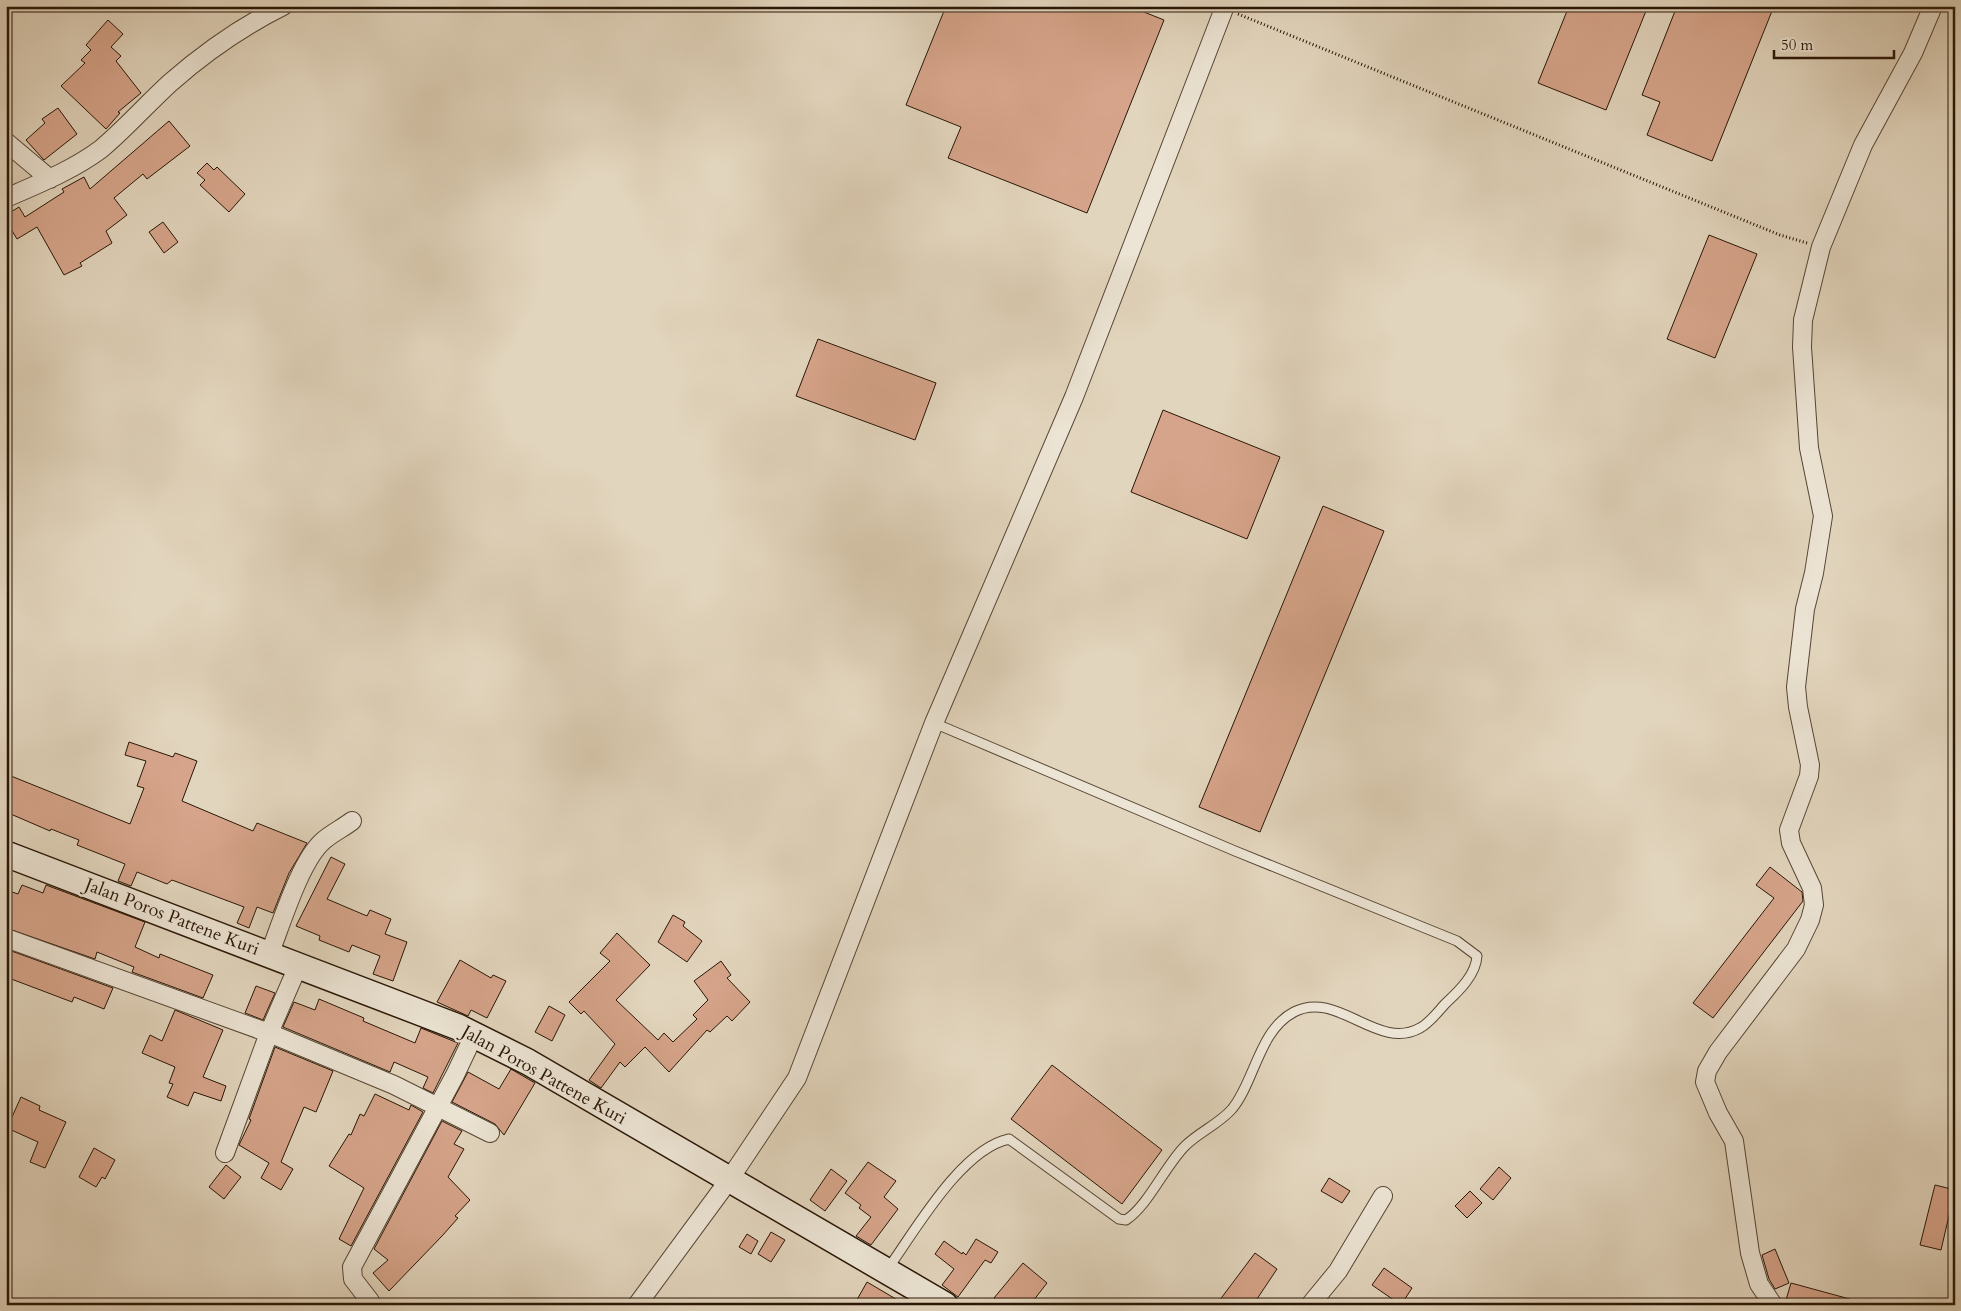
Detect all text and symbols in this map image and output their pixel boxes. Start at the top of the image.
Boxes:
scale bar [1774,28,1894,60]
text: 50 m [1781,35,1813,55]
street label: Jalan Poros Pattene Kuri [78,871,263,962]
street label: Jalan Poros Pattene Kuri [454,1018,631,1131]

